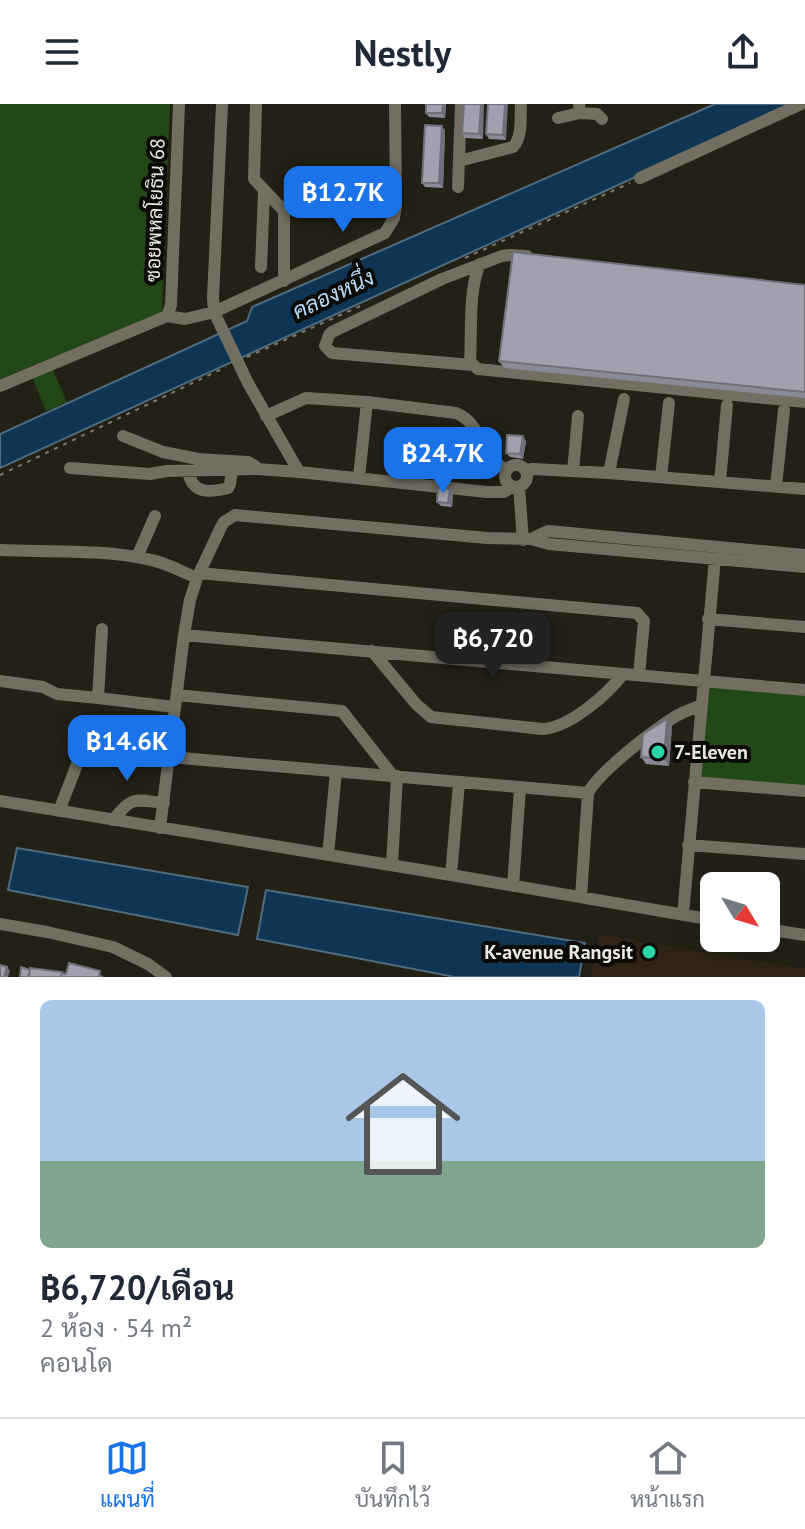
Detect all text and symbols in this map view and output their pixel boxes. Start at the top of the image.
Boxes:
text: Nestly [354,29,451,76]
icon: menu [40,30,84,74]
icon: share [721,30,765,74]
street label: ซอยพหลโยธิน 68 [139,138,171,282]
pin: ฿12.7K [278,166,408,234]
text: ฿12.7K [302,175,384,208]
water label: คลองหนึ่ง [286,259,378,325]
pin: ฿24.7K [378,427,508,495]
text: ฿24.7K [402,436,484,469]
pin: ฿6,720 [428,612,558,680]
text: ฿6,720 [452,621,534,654]
pin: ฿14.6K [62,715,192,783]
text: ฿14.6K [86,724,168,757]
place label: 7-Eleven [674,739,748,765]
marker: 7-Eleven [649,743,667,761]
north arrow [700,872,780,952]
map controls [700,872,780,952]
place label: K-avenue Rangsit [484,939,633,965]
marker: K-avenue Rangsit [640,943,658,961]
icon: home [331,1052,475,1196]
text: ฿6,720/เดือน [40,1265,235,1309]
text: 2 ห้อง · 54 m² [40,1311,192,1344]
text: คอนโด [40,1346,113,1379]
tab: แผนที่ [100,1436,155,1513]
tab: บันทึกไว้ [355,1436,430,1513]
tab: หน้าแรก [630,1436,705,1513]

